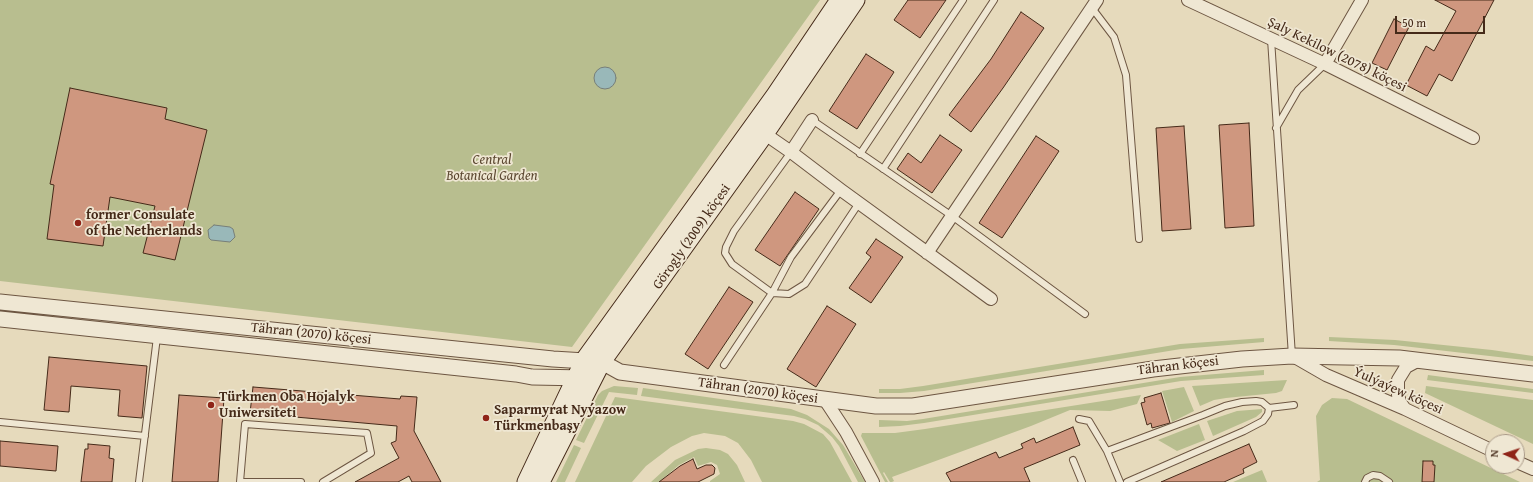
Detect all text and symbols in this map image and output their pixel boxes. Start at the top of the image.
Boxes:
scale bar [1397,8,1487,34]
street label: Şaly Kekilow (2078) köçesi [1265,14,1409,96]
text: 50 m [1402,14,1426,31]
park label: Central Botanical Garden [446,152,538,184]
street label: Görogly (2009) köçesi [649,181,735,293]
place label: former Consulate of the Netherlands [86,207,202,240]
marker: former Consulate of the Netherlands [73,218,83,228]
street label: Tähran (2070) köçesi [250,319,372,349]
street label: Tähran köçesi [1136,353,1220,379]
street label: Ýulýaýew köçesi [1350,364,1446,418]
street label: Tähran (2070) köçesi [697,374,819,408]
place label: Türkmen Oba Hojalyk Uniwersiteti [219,389,355,422]
marker: Türkmen Oba Hojalyk Uniwersiteti [206,400,216,410]
place label: Saparmyrat Nyýazow Türkmenbaşy [494,402,626,434]
marker: Saparmyrat Nyýazow Türkmenbaşy [481,413,491,423]
north arrow [1485,434,1525,474]
text: N [1486,449,1502,458]

